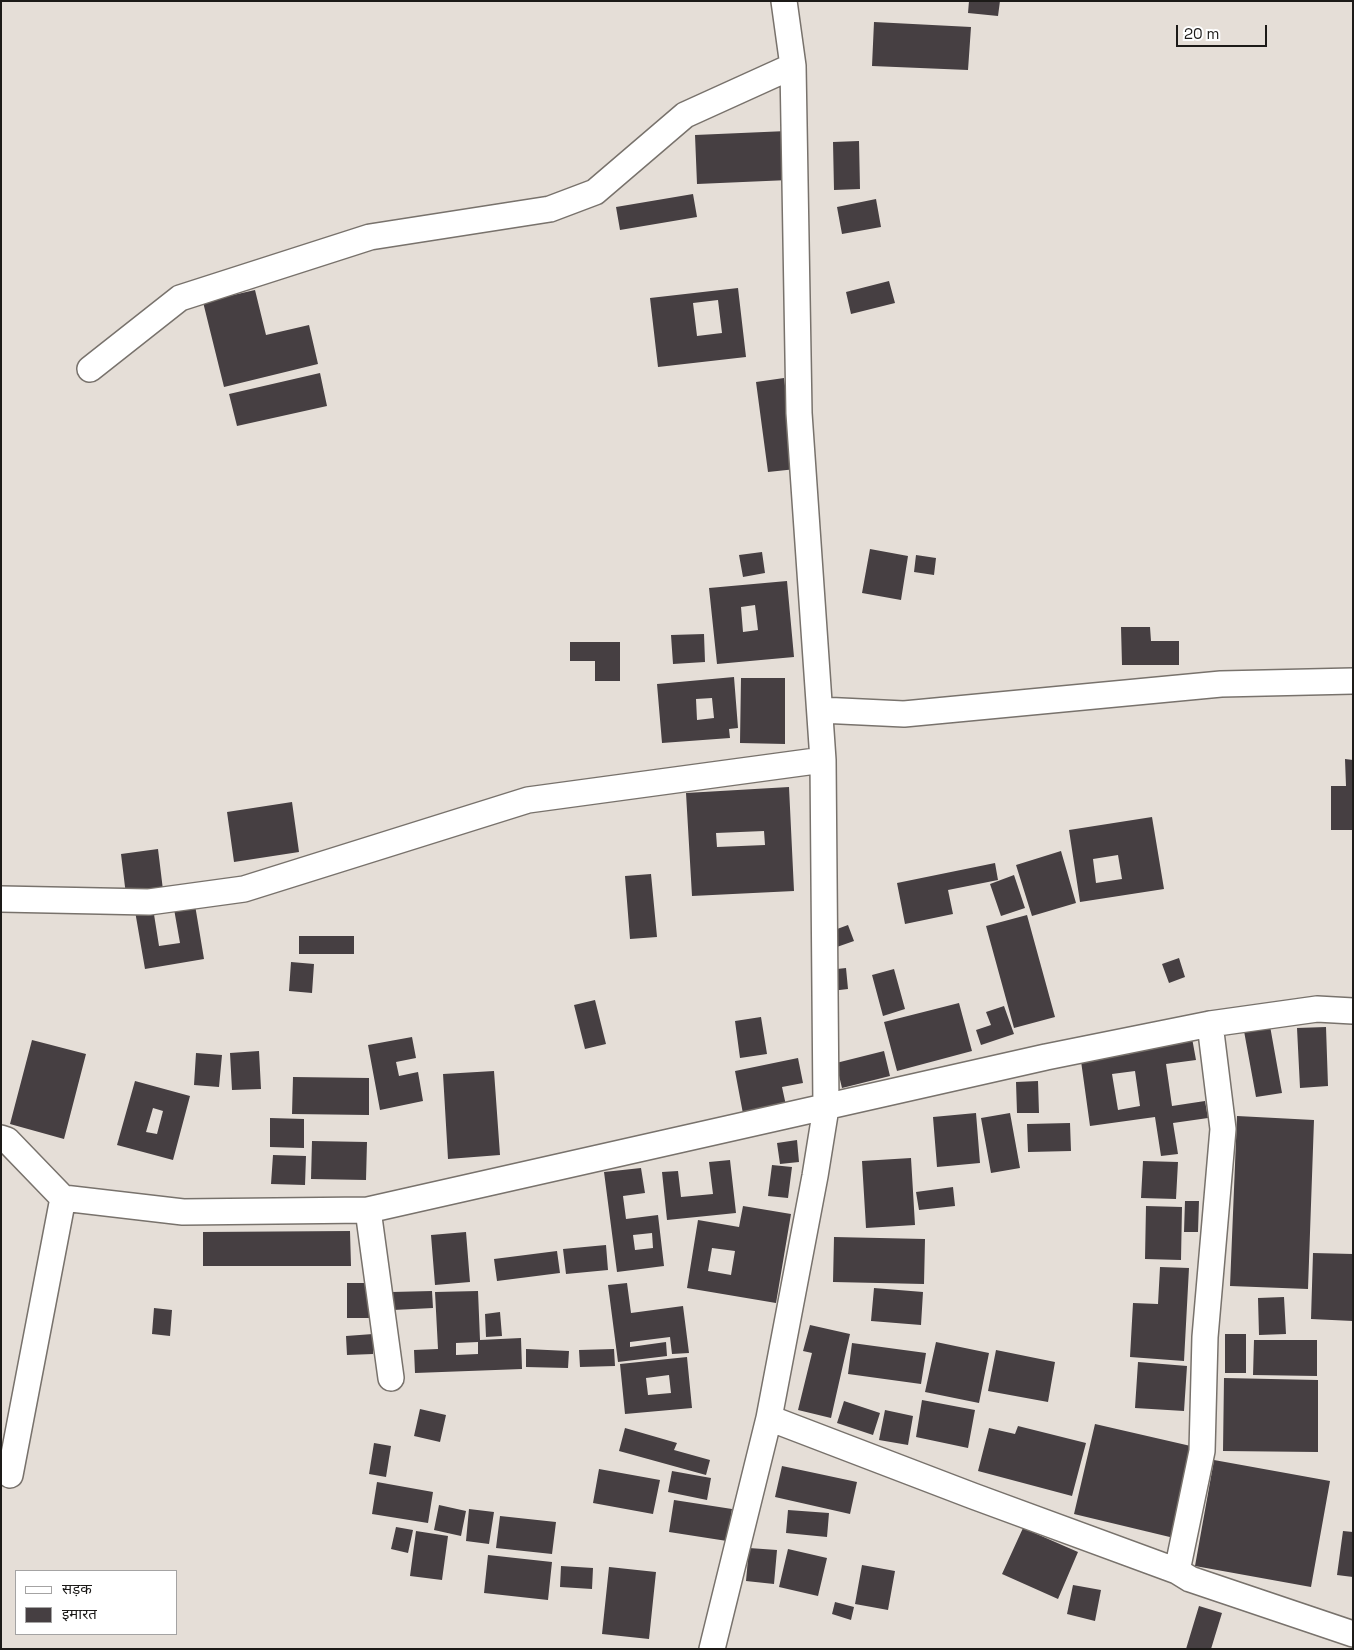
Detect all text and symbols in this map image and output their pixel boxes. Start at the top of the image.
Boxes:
scale bar [1179,15,1270,47]
text: 20 m [1184,24,1219,43]
legend [15,1570,178,1635]
text: सड़क [62,1579,92,1598]
text: इमारत [62,1604,97,1623]

